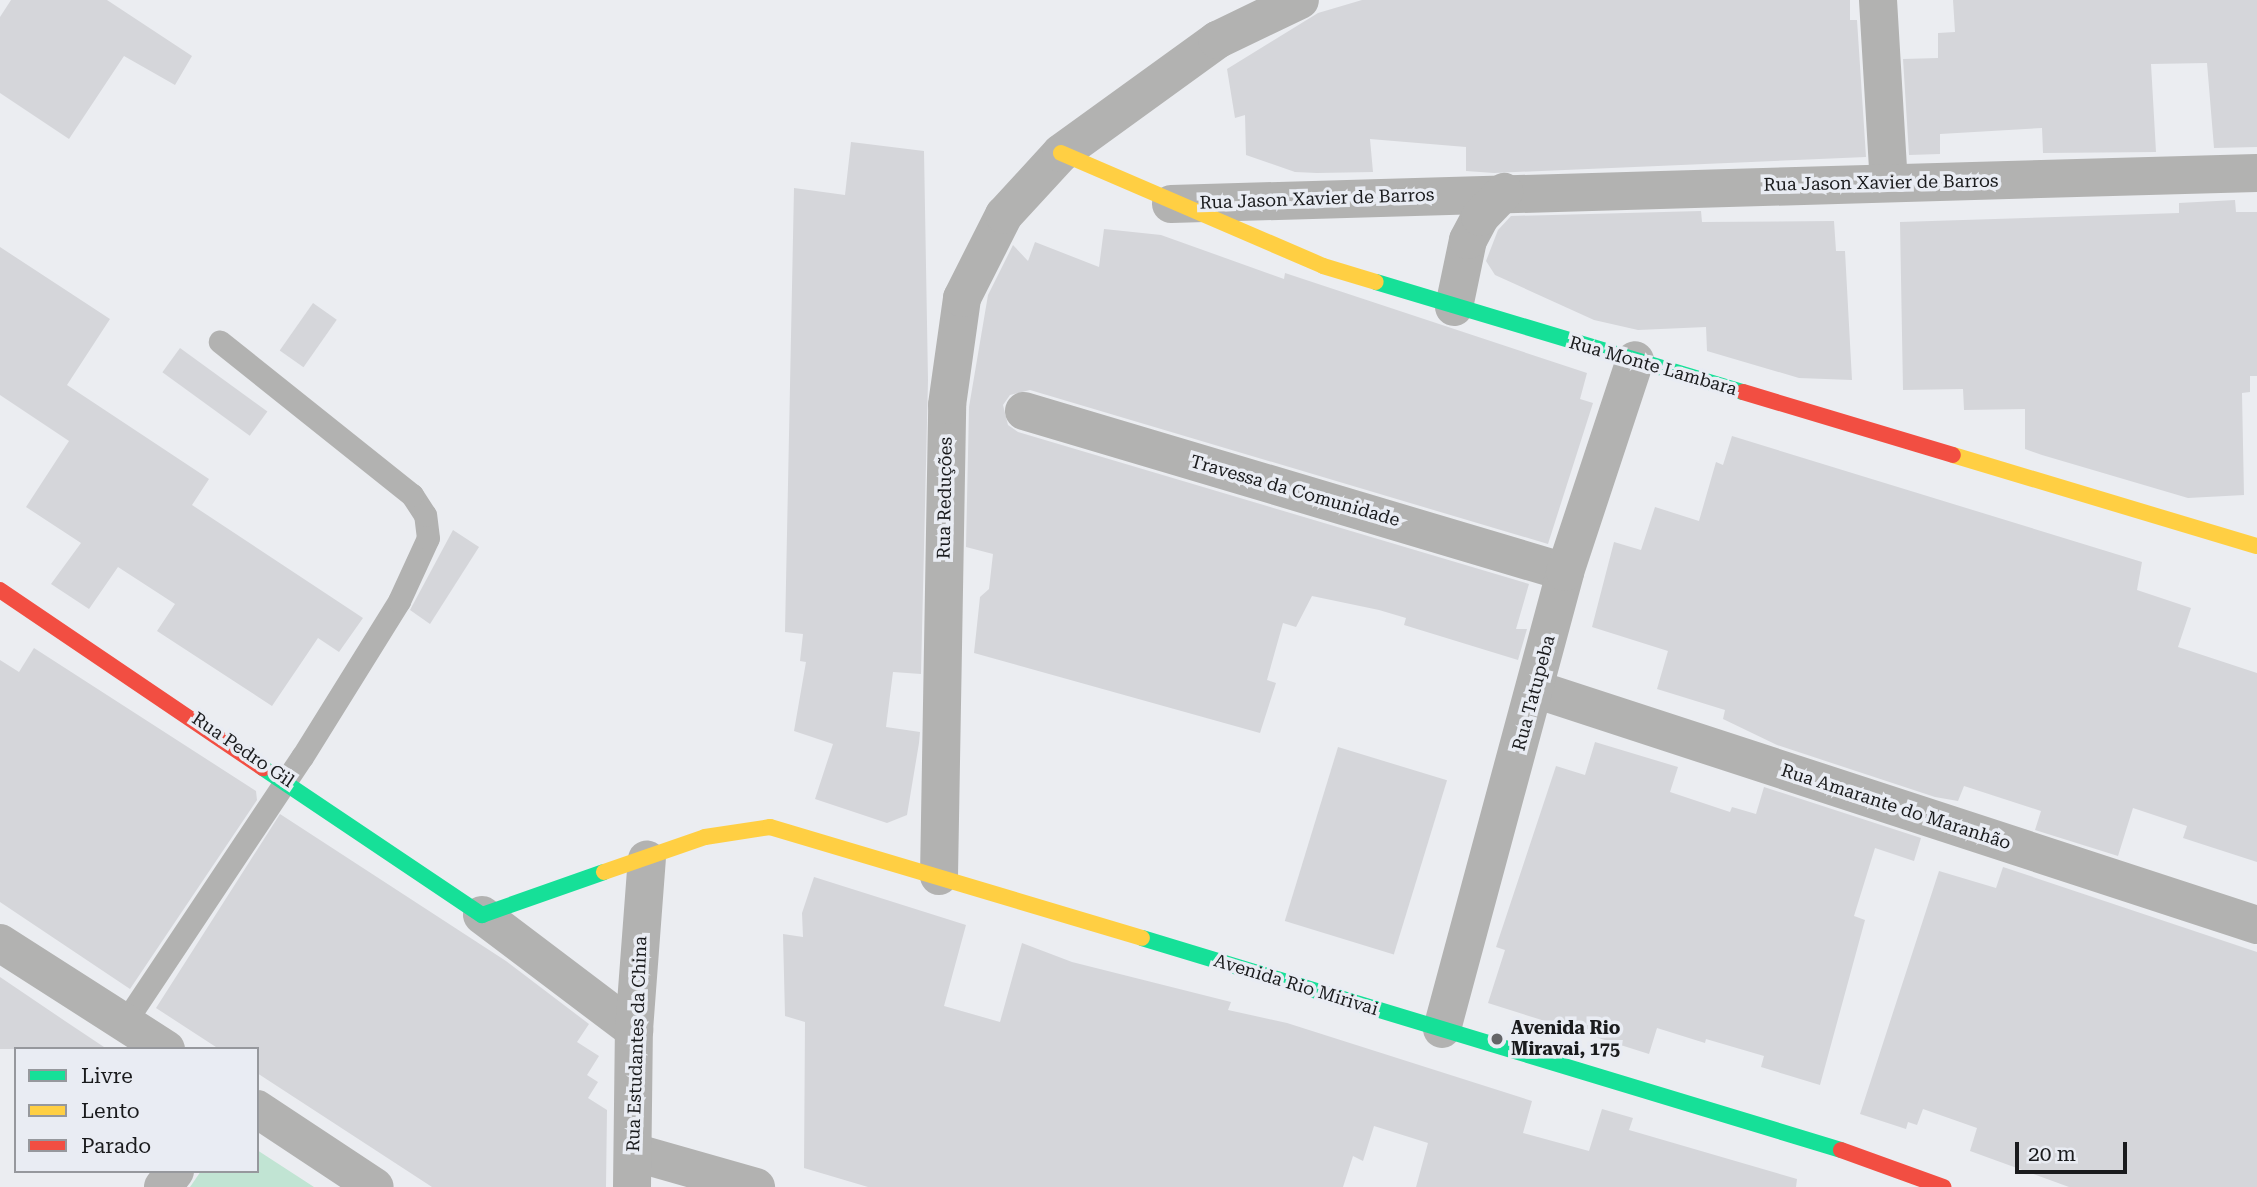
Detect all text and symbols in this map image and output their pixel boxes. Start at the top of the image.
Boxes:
street label: Rua Jason Xavier de Barros [1763,170,1999,196]
street label: Rua Jason Xavier de Barros [1199,184,1435,214]
street label: Rua Monte Lambara [1567,332,1739,400]
street label: Rua Reduções [933,437,957,559]
street label: Travessa da Comunidade [1188,451,1402,531]
street label: Rua Tatupeba [1508,633,1560,753]
street label: Rua Pedro Gil [188,708,298,792]
street label: Rua Amarante do Maranhão [1778,760,2014,854]
street label: Rua Estudantes da China [622,936,652,1152]
street label: Avenida Rio Mirivai [1211,950,1381,1020]
place label: Avenida Rio Miravai, 175 [1511,1018,1620,1060]
marker: Avenida Rio Miravai, 175 [1489,1031,1505,1047]
legend [14,1047,259,1173]
text: Livre [81,1064,133,1088]
text: Lento [81,1099,140,1123]
scale bar [2019,1128,2131,1172]
text: Parado [81,1134,151,1158]
text: 20 m [2028,1142,2076,1166]

